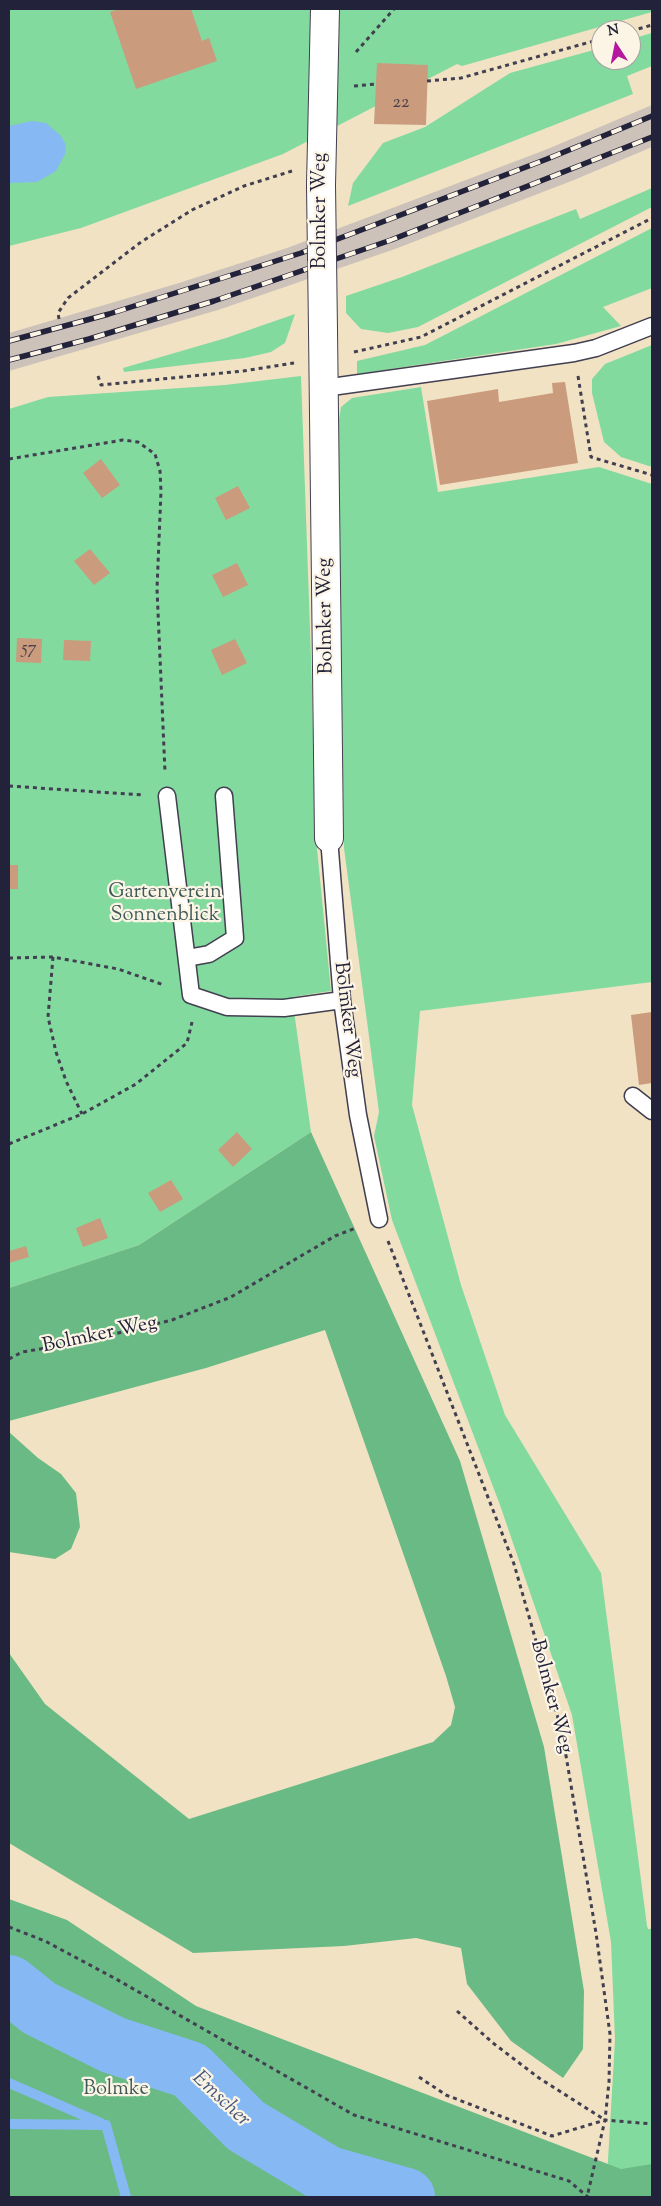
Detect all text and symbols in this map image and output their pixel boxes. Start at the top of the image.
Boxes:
north arrow [591,20,641,70]
text: N [606,20,621,42]
house number: 22 [393,93,409,115]
street label: Bolmker Weg [310,153,334,269]
street label: Bolmker Weg [314,558,340,674]
house number: 57 [21,639,37,661]
park label: Gartenverein Sonnenblick [108,882,222,929]
street label: Bolmker Weg [327,961,365,1079]
street label: Bolmker Weg [41,1312,159,1360]
street label: Bolmker Weg [523,1638,577,1756]
water label: Emscher [186,2067,254,2133]
park label: Bolmke [83,2079,149,2103]

